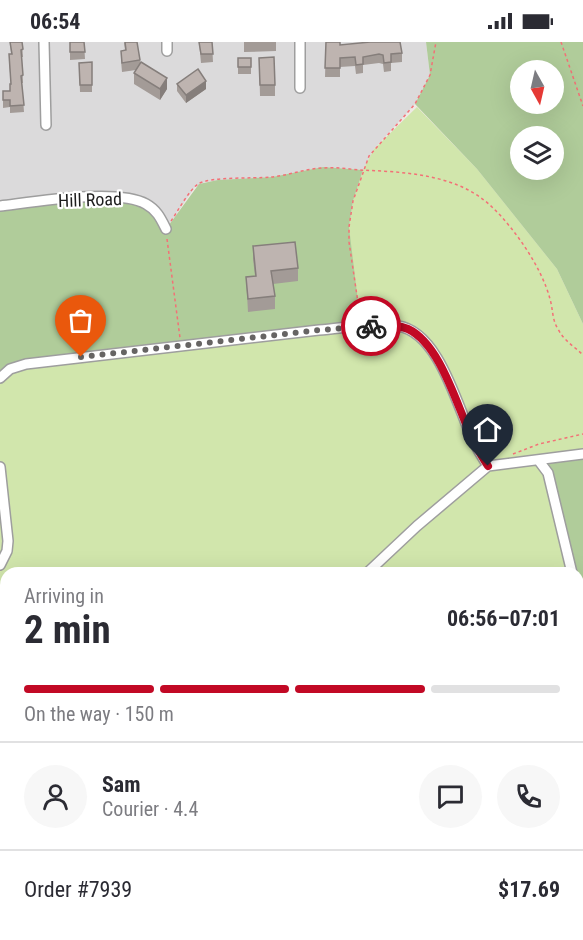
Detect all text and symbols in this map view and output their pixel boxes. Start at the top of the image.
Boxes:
text: 06:54 [30,9,81,34]
north arrow [510,60,564,114]
map controls [510,60,564,180]
button: layers [510,126,564,180]
street label: Hill Road [58,188,122,211]
pin [55,295,106,357]
courier [341,296,401,356]
icon: bag [64,304,97,337]
icon: bike [355,310,388,343]
pin [462,404,513,466]
icon: home [471,413,504,446]
text: Arriving in [24,584,104,608]
text: 06:56–07:01 [447,606,560,631]
text: 2 min [24,607,111,653]
text: On the way · 150 m [24,702,174,726]
button: person [24,765,87,828]
button: chat [419,765,482,828]
button: phone [497,765,560,828]
text: Sam [102,772,141,797]
text: Courier · 4.4 [102,797,198,821]
text: Order #7939 [24,877,132,902]
text: $17.69 [498,877,560,902]

